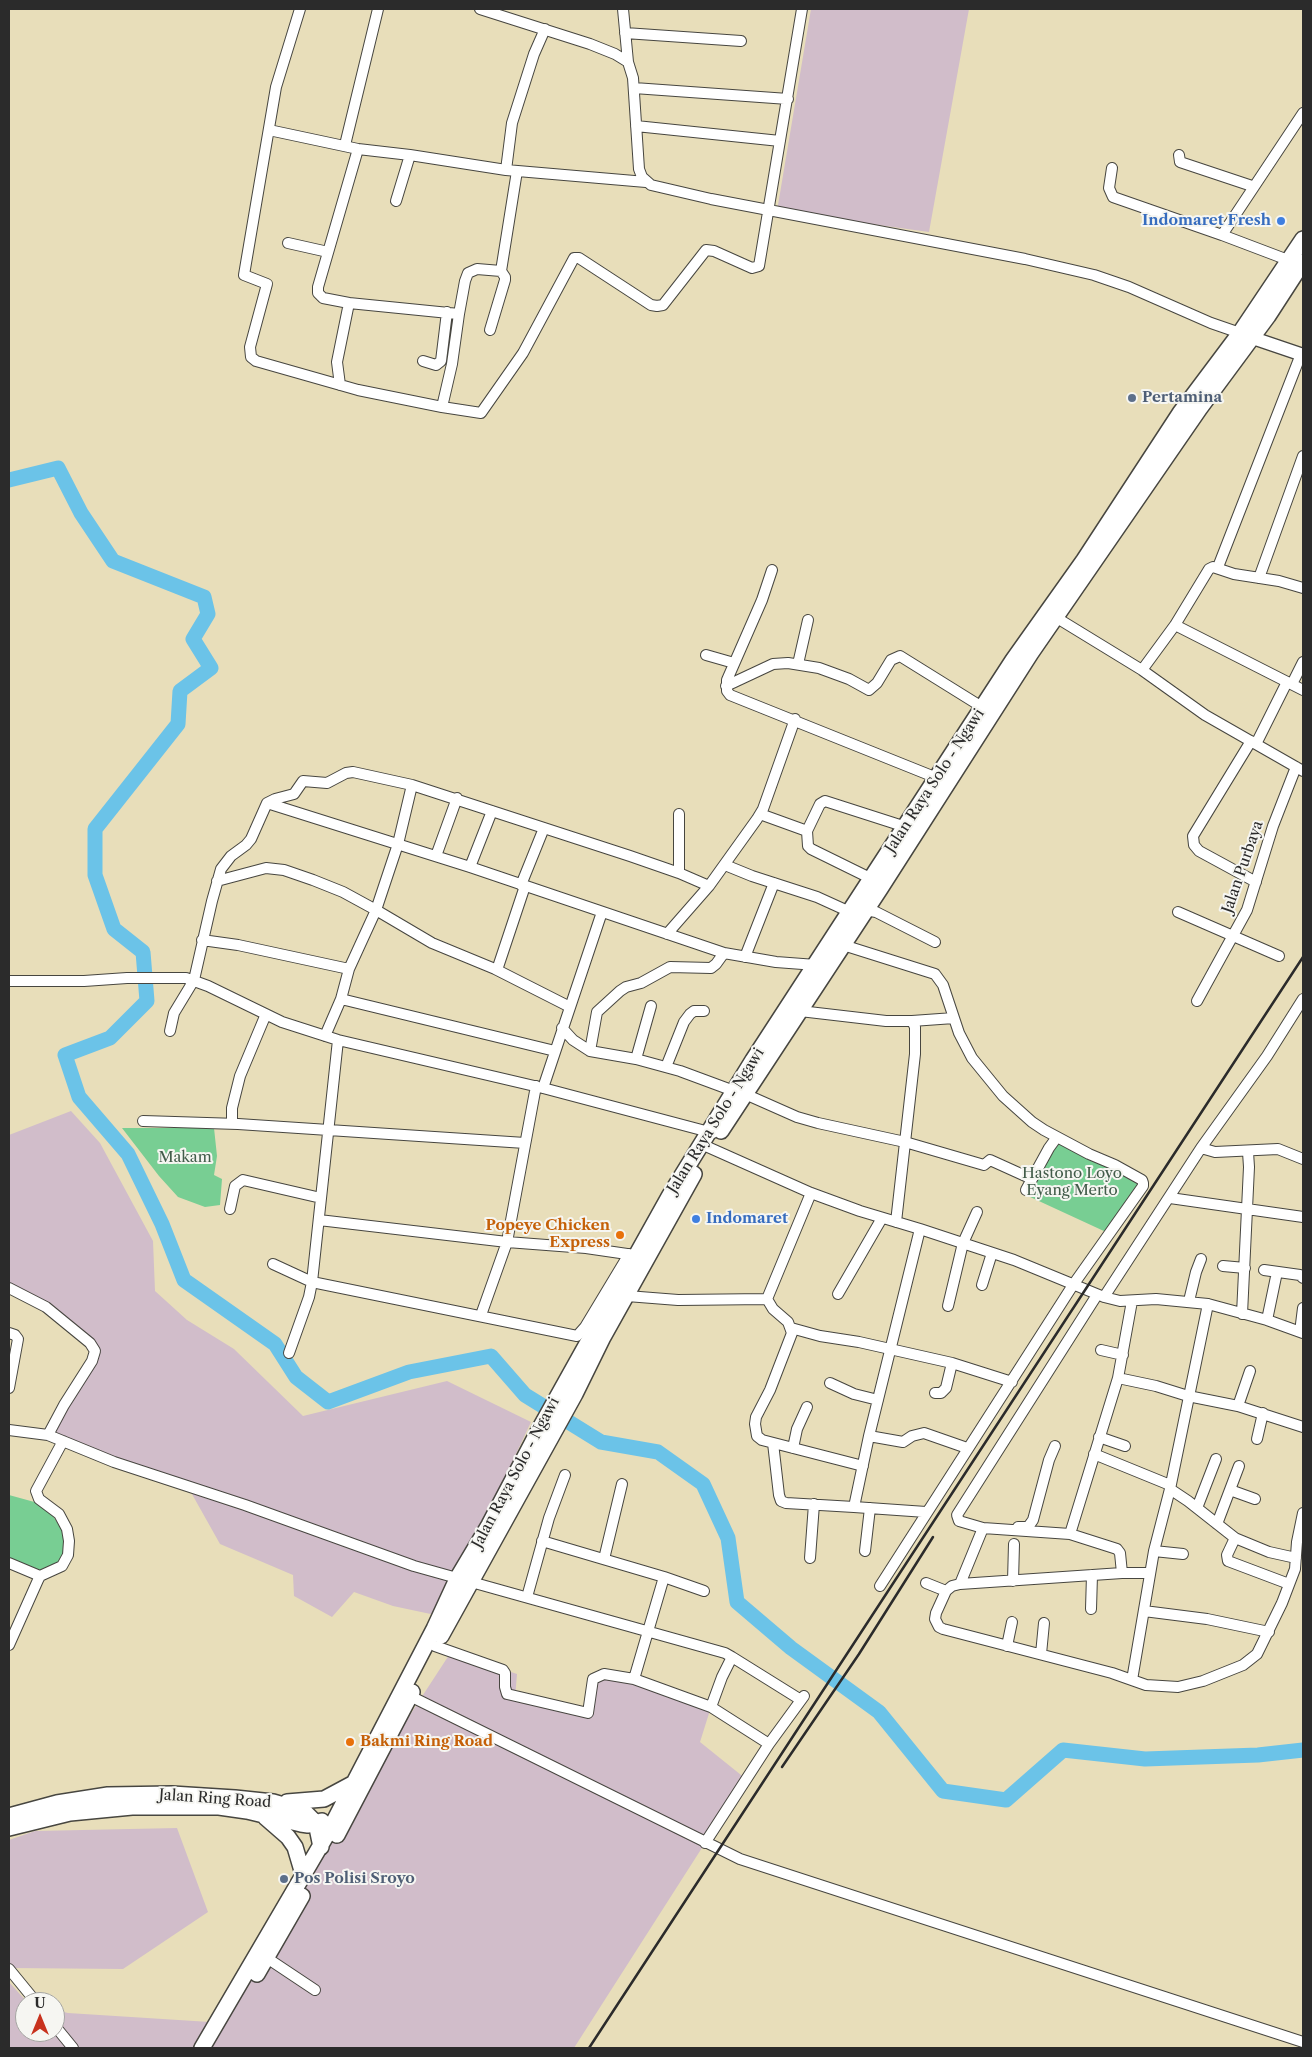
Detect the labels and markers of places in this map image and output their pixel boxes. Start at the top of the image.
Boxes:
place label: Indomaret Fresh [1142,212,1271,230]
marker: Indomaret Fresh [1275,215,1287,227]
place label: Pertamina [1142,389,1222,407]
marker: Pertamina [1126,392,1138,404]
place label: Indomaret [706,1210,788,1228]
marker: Indomaret [690,1213,702,1225]
place label: Popeye Chicken Express [486,1217,610,1252]
marker: Popeye Chicken Express [614,1229,626,1241]
place label: Bakmi Ring Road [360,1733,493,1751]
marker: Bakmi Ring Road [344,1736,356,1748]
place label: Pos Polisi Sroyo [294,1870,415,1888]
marker: Pos Polisi Sroyo [278,1873,290,1885]

